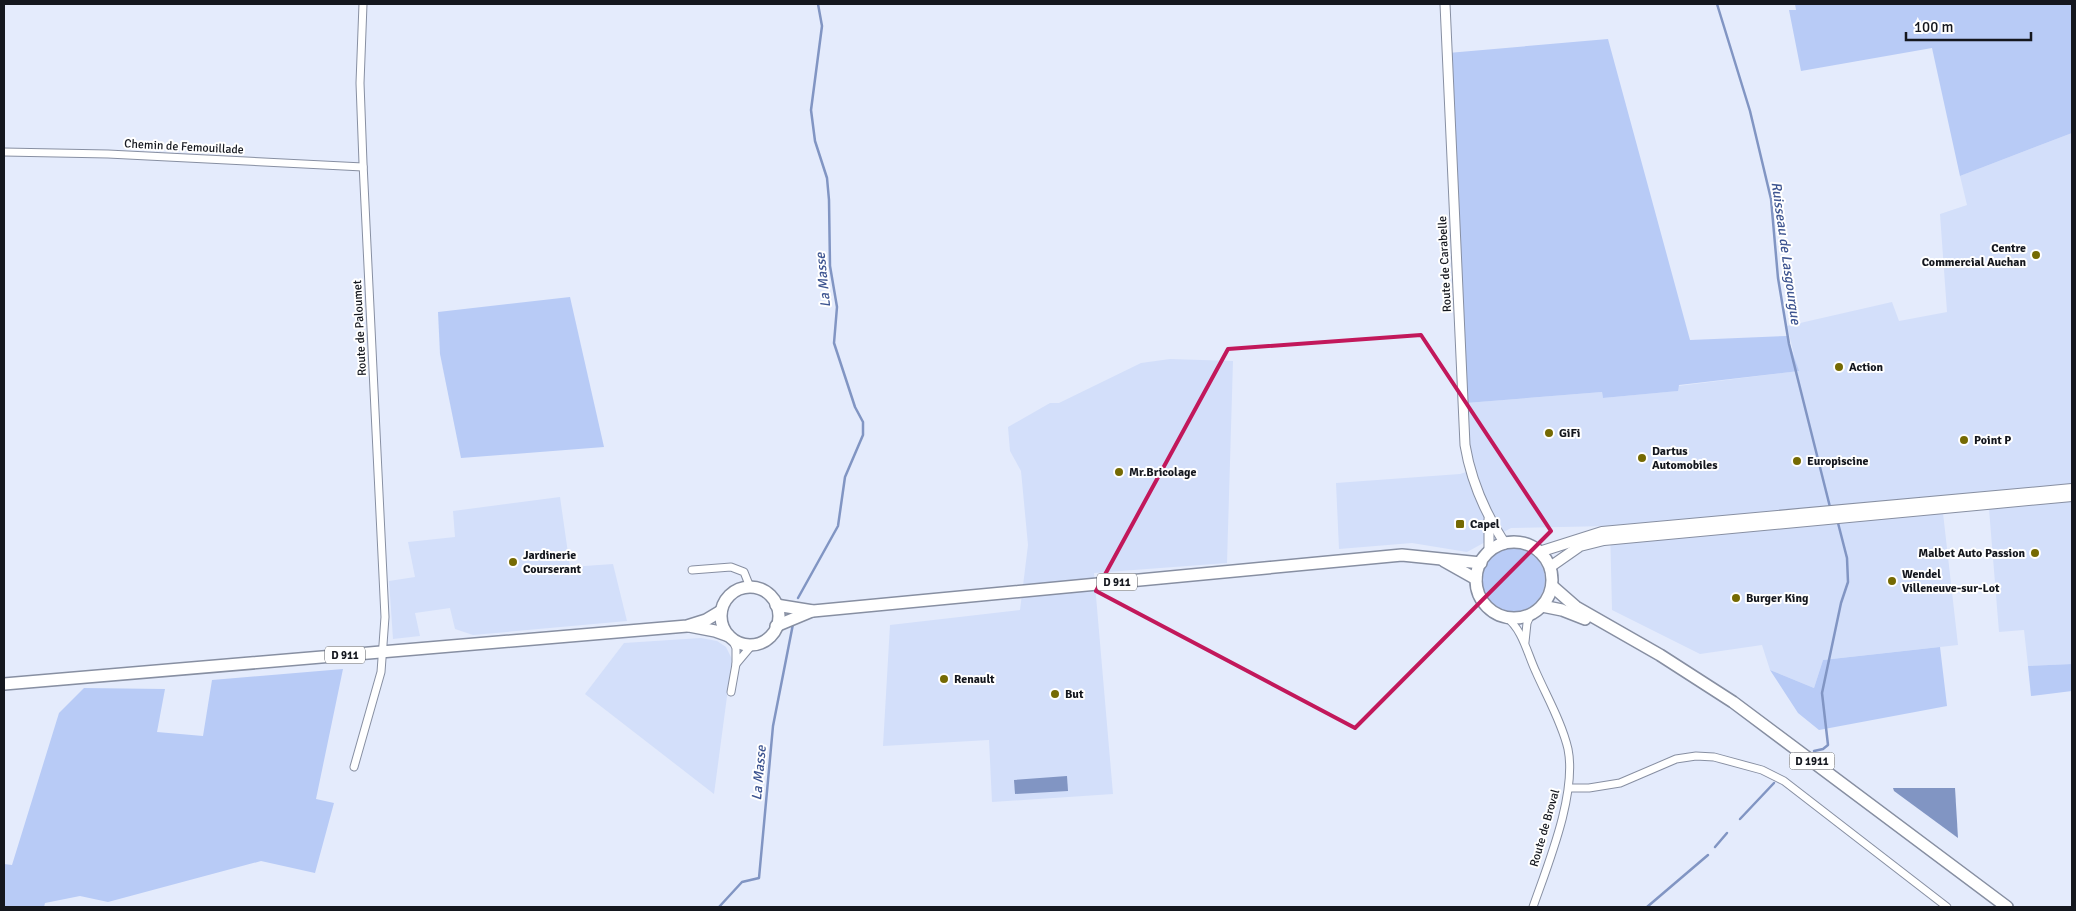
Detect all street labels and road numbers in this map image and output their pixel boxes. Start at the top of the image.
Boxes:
street label: Chemin de Femouillade [124,136,244,158]
street label: Route de Carabelle [1435,215,1455,313]
street label: Route de Paloumet [350,280,370,376]
road number: D 911 [1097,574,1137,590]
road number: D 911 [325,646,365,664]
road number: D 1911 [1790,752,1834,769]
street label: Route de Broval [1527,787,1563,869]

